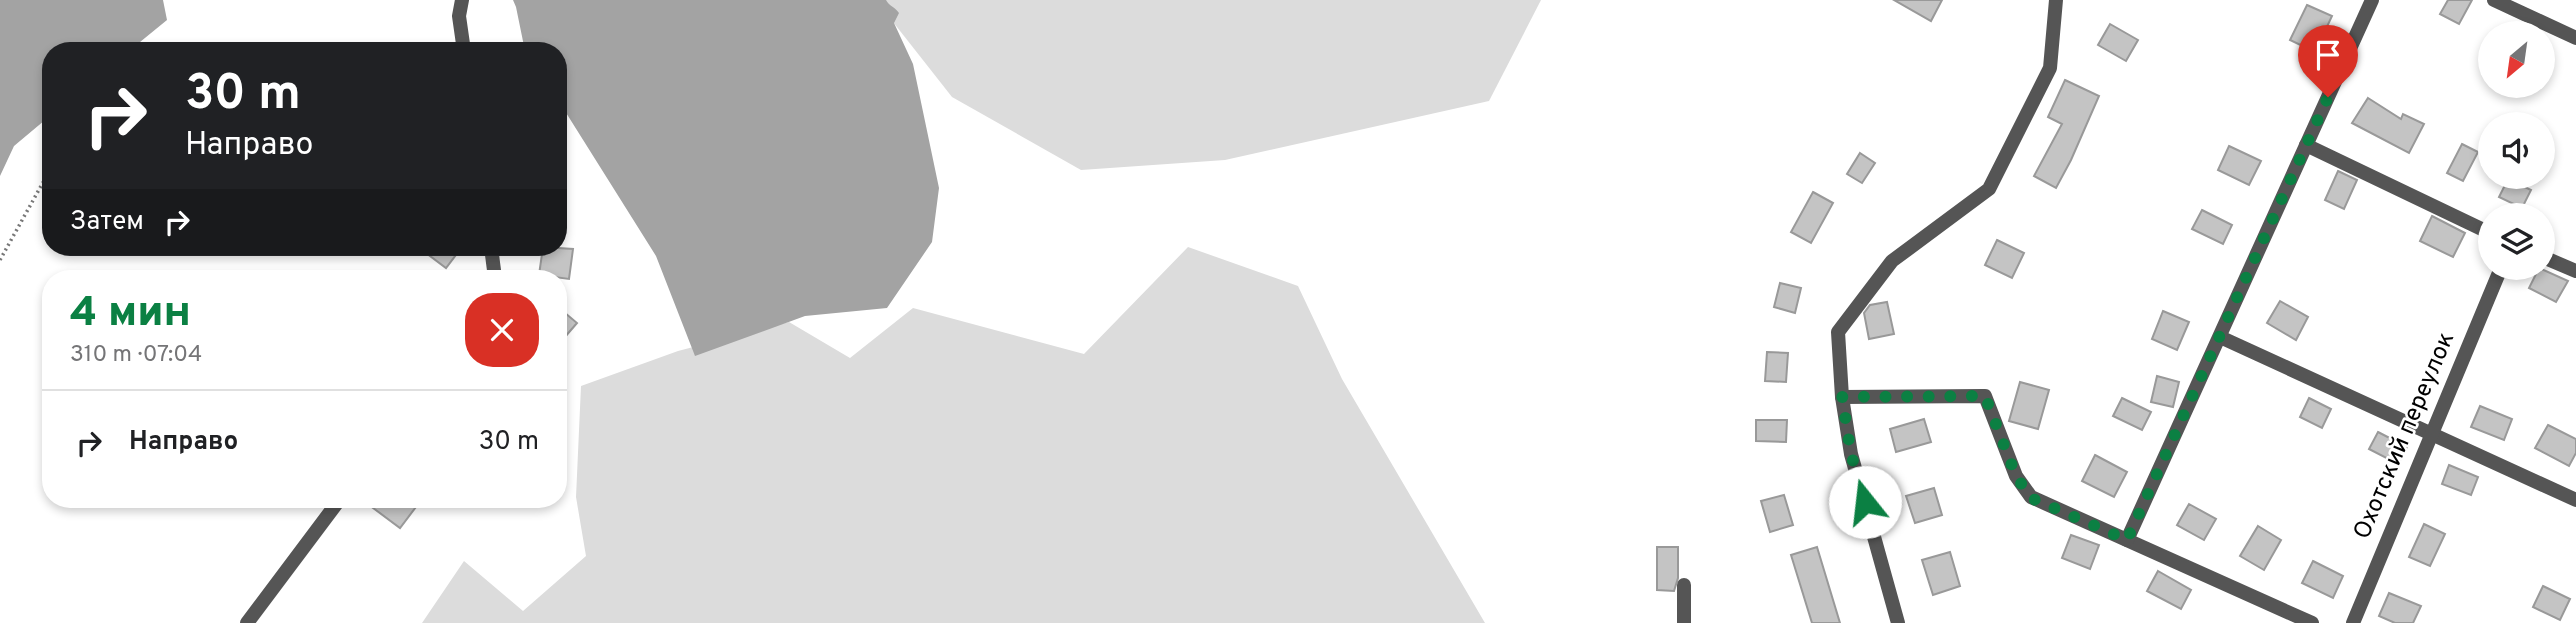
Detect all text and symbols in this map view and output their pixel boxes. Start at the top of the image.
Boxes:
north arrow [2478,21,2555,98]
map controls [2478,21,2555,280]
pin [2298,25,2358,97]
icon: arrive [2309,36,2347,74]
text: 30 m [185,65,301,127]
icon: right [70,70,161,161]
button: sound [2478,112,2555,189]
text: Направо [185,126,313,166]
icon: right [158,203,196,241]
button: layers [2478,203,2555,280]
text: Затем [70,206,144,239]
text: 4 мин [70,288,191,341]
button: close [465,293,539,367]
street label: Охотский переулок [2348,328,2462,544]
text: 310 m · 07:04 [70,341,202,370]
icon: right [70,424,108,462]
text: Направо [129,426,238,459]
text: 30 m [479,426,539,459]
position arrow [1828,465,1902,539]

